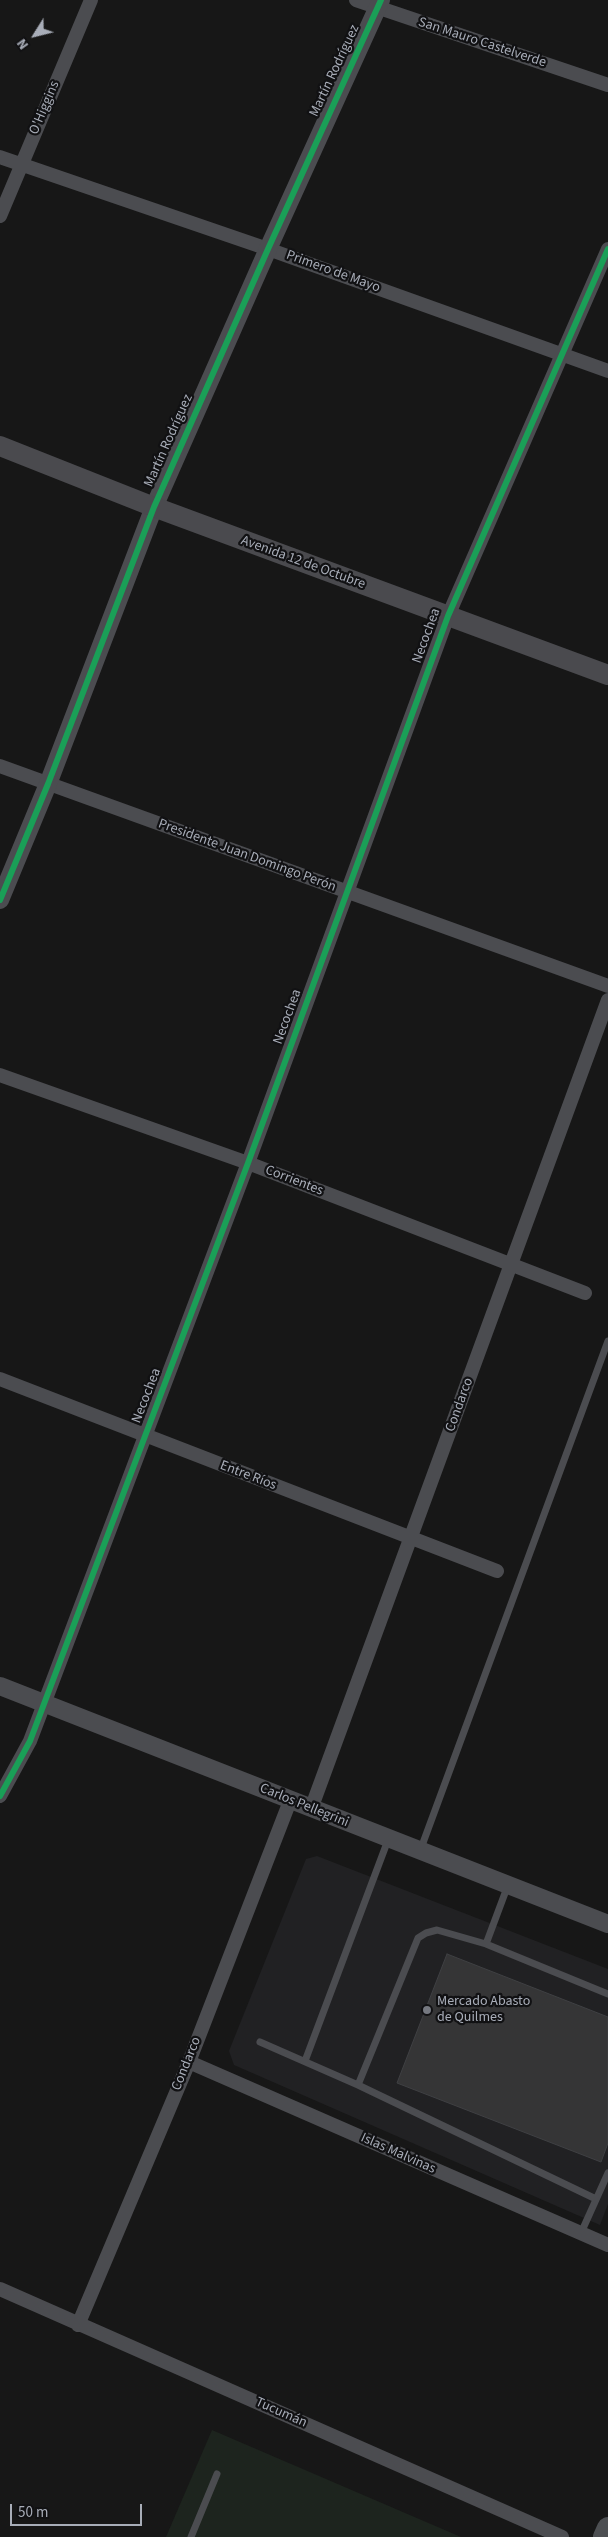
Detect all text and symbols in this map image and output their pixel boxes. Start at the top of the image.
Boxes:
north arrow [10,10,60,60]
street label: San Mauro Castelverde [416,14,548,72]
street label: Martín Rodríguez [306,22,364,120]
text: N [12,34,34,53]
street label: O'Higgins [26,79,64,137]
street label: Primero de Mayo [284,247,382,297]
street label: Martín Rodríguez [141,392,197,490]
street label: Avenida 12 de Octubre [238,533,368,593]
street label: Necochea [409,606,445,666]
street label: Presidente Juan Domingo Perón [156,816,338,896]
street label: Necochea [270,987,306,1047]
street label: Corrientes [263,1162,325,1200]
street label: Necochea [129,1366,165,1426]
street label: Condarco [442,1376,478,1434]
street label: Entre Ríos [217,1458,279,1494]
street label: Carlos Pellegrini [257,1780,351,1832]
place label: Mercado Abasto de Quilmes [437,1994,530,2026]
marker: Mercado Abasto de Quilmes [421,2004,433,2016]
street label: Condarco [169,2035,205,2093]
street label: Islas Malvinas [358,2130,438,2178]
street label: Tucumán [253,2394,309,2432]
scale bar [12,2494,145,2526]
text: 50 m [18,2502,48,2523]

